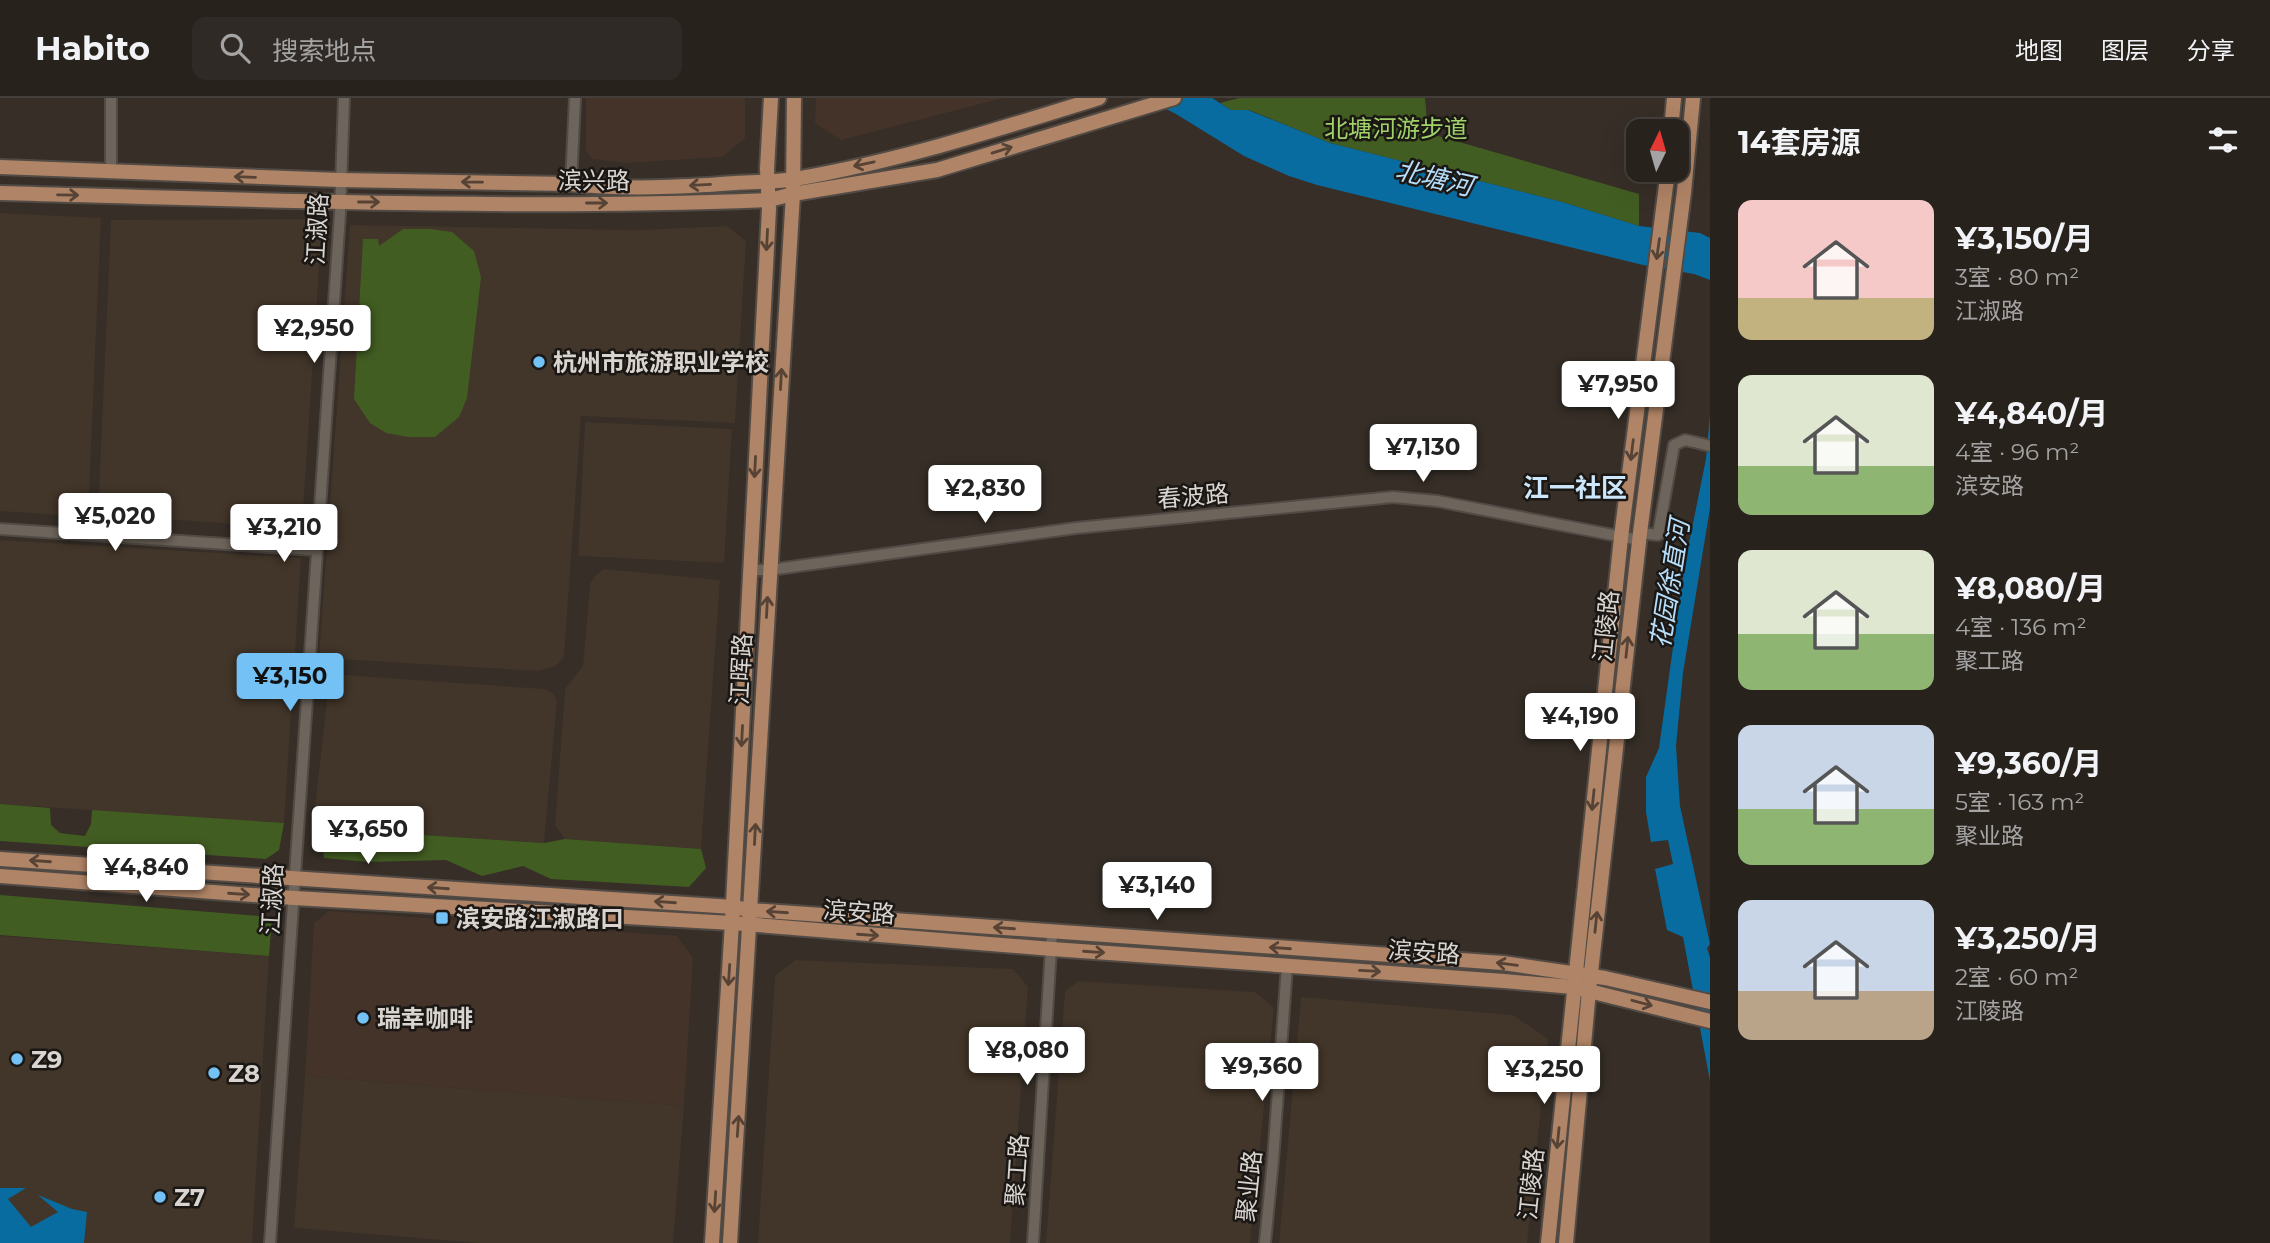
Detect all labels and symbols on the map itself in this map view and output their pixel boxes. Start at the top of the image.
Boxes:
park label: 北塘河游步道 [1324,114,1468,143]
north arrow [1626,119,1689,182]
one-way arrow [991,143,1013,156]
water label: 北塘河 [1392,154,1480,203]
one-way arrow [853,158,876,171]
street label: 滨兴路 [558,166,630,195]
one-way arrow [234,170,257,183]
one-way arrow [461,176,484,189]
one-way arrow [689,179,712,192]
one-way arrow [56,188,79,202]
street label: 江淑路 [301,192,333,266]
one-way arrow [357,195,380,209]
one-way arrow [585,196,608,210]
one-way arrow [761,228,774,251]
one-way arrow [1652,237,1665,259]
pin: ¥2,950 [257,306,371,365]
place label: 杭州市旅游职业学校 [553,348,769,377]
marker: 杭州市旅游职业学校 [531,354,547,370]
pin: ¥7,950 [1561,362,1675,421]
one-way arrow [775,368,788,391]
pin: ¥7,130 [1366,424,1480,484]
one-way arrow [1625,438,1638,461]
one-way arrow [749,455,762,478]
pin: ¥2,830 [928,466,1042,525]
district label: 江一社区 [1523,472,1627,504]
street label: 春波路 [1156,478,1230,514]
pin: ¥5,020 [58,494,172,553]
pin: ¥3,210 [227,504,341,564]
water label: 花园徐直河 [1644,512,1697,651]
street label: 江陵路 [1588,589,1624,663]
one-way arrow [761,595,774,618]
street label: 江晖路 [725,632,757,706]
one-way arrow [1620,637,1633,659]
pin: ¥3,150 [233,654,347,713]
pin: ¥4,190 [1523,694,1637,753]
one-way arrow [735,725,748,748]
one-way arrow [1586,788,1599,811]
pin: ¥3,650 [311,806,425,866]
one-way arrow [748,822,761,845]
pin: ¥4,840 [89,844,203,904]
one-way arrow [29,854,52,867]
street label: 江淑路 [256,862,288,936]
pin: ¥3,140 [1100,862,1214,922]
one-way arrow [427,881,450,894]
one-way arrow [227,888,250,901]
street label: 滨安路 [822,895,896,929]
one-way arrow [654,896,677,909]
place label: 滨安路江淑路口 [456,904,624,933]
one-way arrow [767,905,789,918]
marker: 滨安路江淑路口 [434,910,450,926]
one-way arrow [1590,911,1603,934]
one-way arrow [993,922,1016,935]
one-way arrow [856,929,878,942]
street label: 滨安路 [1387,935,1461,969]
one-way arrow [1269,941,1292,954]
one-way arrow [1083,946,1105,959]
one-way arrow [1496,957,1519,970]
one-way arrow [722,963,735,986]
one-way arrow [1358,965,1381,978]
one-way arrow [1630,997,1653,1010]
place label: 瑞幸咖啡 [377,1004,473,1033]
marker: 瑞幸咖啡 [355,1010,371,1026]
pin: ¥8,080 [970,1028,1084,1087]
pin: ¥9,360 [1205,1044,1319,1103]
place label: Z9 [31,1045,62,1074]
pin: ¥3,250 [1487,1046,1601,1106]
marker: Z9 [9,1051,25,1067]
place label: Z8 [228,1059,260,1088]
marker: Z8 [206,1065,222,1081]
one-way arrow [732,1115,745,1138]
one-way arrow [1551,1126,1564,1149]
street label: 聚工路 [1000,1133,1034,1207]
street label: 江陵路 [1513,1147,1549,1221]
street label: 聚业路 [1231,1149,1267,1223]
place label: Z7 [174,1183,205,1212]
marker: Z7 [152,1189,168,1205]
one-way arrow [708,1190,721,1213]

